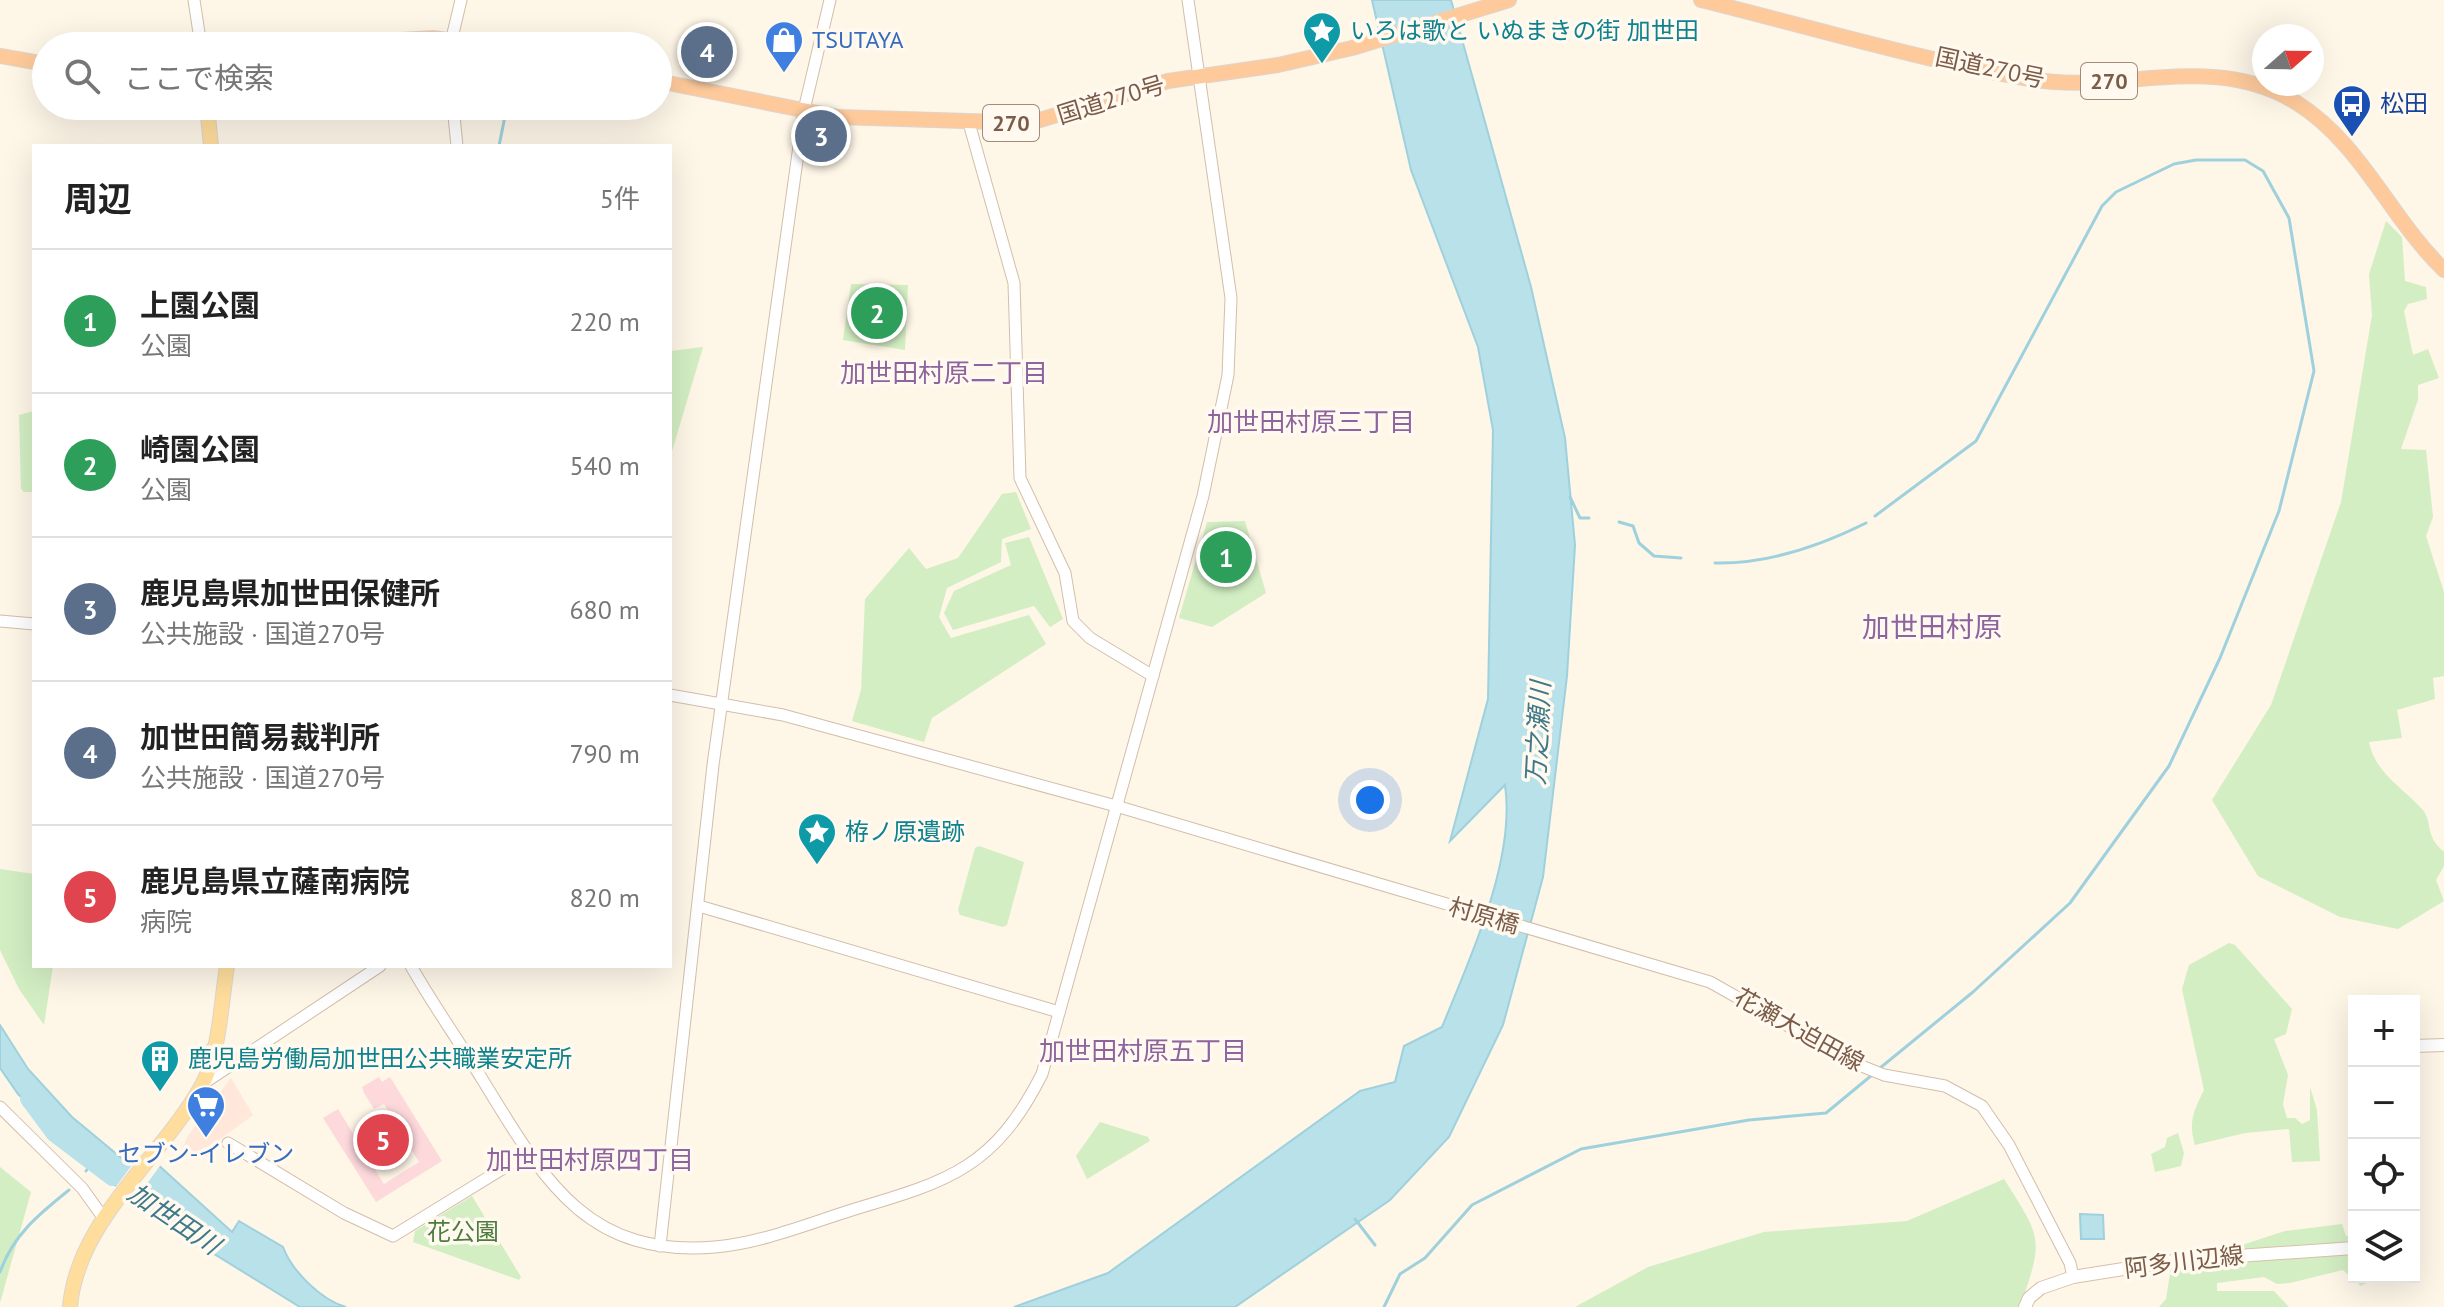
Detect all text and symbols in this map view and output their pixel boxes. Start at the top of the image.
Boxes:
place icon: いろは歌と いぬまきの街 加世田 [1301,10,1343,65]
place label: いろは歌と いぬまきの街 加世田 [1350,15,1699,46]
shop icon: TSUTAYA [763,19,805,74]
pin: 4 [681,22,733,82]
place label: TSUTAYA [812,24,904,55]
north arrow [2252,24,2324,96]
search box [32,32,672,120]
street label: 国道270号 [1932,41,2048,94]
icon: search [60,54,104,98]
text: ここで検索 [124,58,274,97]
road number: 270 [2081,63,2137,99]
street label: 国道270号 [1053,68,1169,131]
bus stop icon: 松田 [2331,83,2373,138]
place label: 松田 [2380,88,2428,119]
road number: 270 [983,105,1039,141]
pin: 3 [795,106,847,166]
text: 周辺 [64,176,132,220]
text: 5件 [600,182,640,215]
pin: 2 [851,283,903,343]
text: 上園公園 [140,285,260,324]
text: 1 [83,305,97,338]
text: 220 m [569,305,640,338]
text: 公園 [140,329,192,362]
district label: 加世田村原二丁目 [840,356,1048,389]
district label: 加世田村原三丁目 [1207,405,1415,438]
text: 崎園公園 [140,429,260,468]
text: 2 [83,449,97,482]
text: 540 m [569,449,640,482]
text: 公園 [140,473,192,506]
pin: 1 [1200,527,1252,587]
text: 鹿児島県加世田保健所 [140,573,440,612]
text: 3 [83,593,97,626]
text: 680 m [569,593,640,626]
district label: 加世田村原 [1862,608,2002,645]
text: 公共施設 · 国道270号 [140,617,385,650]
water label: 万之瀬川 [1518,677,1557,786]
text: 加世田簡易裁判所 [140,717,380,756]
text: 4 [83,737,97,770]
text: 790 m [569,737,640,770]
text: 公共施設 · 国道270号 [140,761,385,794]
your location [1350,780,1390,820]
place icon: 栫ノ原遺跡 [796,811,838,866]
place label: 栫ノ原遺跡 [845,816,965,847]
text: 鹿児島県立薩南病院 [140,861,410,900]
text: 5 [83,881,97,914]
text: 820 m [569,881,640,914]
street label: 村原橋 [1445,891,1523,940]
text: 病院 [140,905,192,938]
street label: 花瀬大迫田線 [1729,981,1870,1078]
map controls [2348,995,2420,1283]
button: + [2348,995,2420,1067]
district label: 加世田村原五丁目 [1039,1034,1247,1067]
building icon: 鹿児島労働局加世田公共職業安定所 [139,1038,181,1093]
place label: 鹿児島労働局加世田公共職業安定所 [188,1043,572,1074]
button: − [2348,1067,2420,1139]
supermarket icon: セブン-イレブン [185,1084,227,1139]
pin: 5 [357,1110,409,1170]
place label: セブン-イレブン [118,1138,294,1169]
button: locate [2348,1139,2420,1211]
district label: 加世田村原四丁目 [486,1143,694,1176]
water label: 加世田川 [122,1176,229,1263]
button: layers [2348,1211,2420,1283]
park label: 花公園 [427,1216,499,1247]
street label: 阿多川辺線 [2122,1239,2245,1284]

